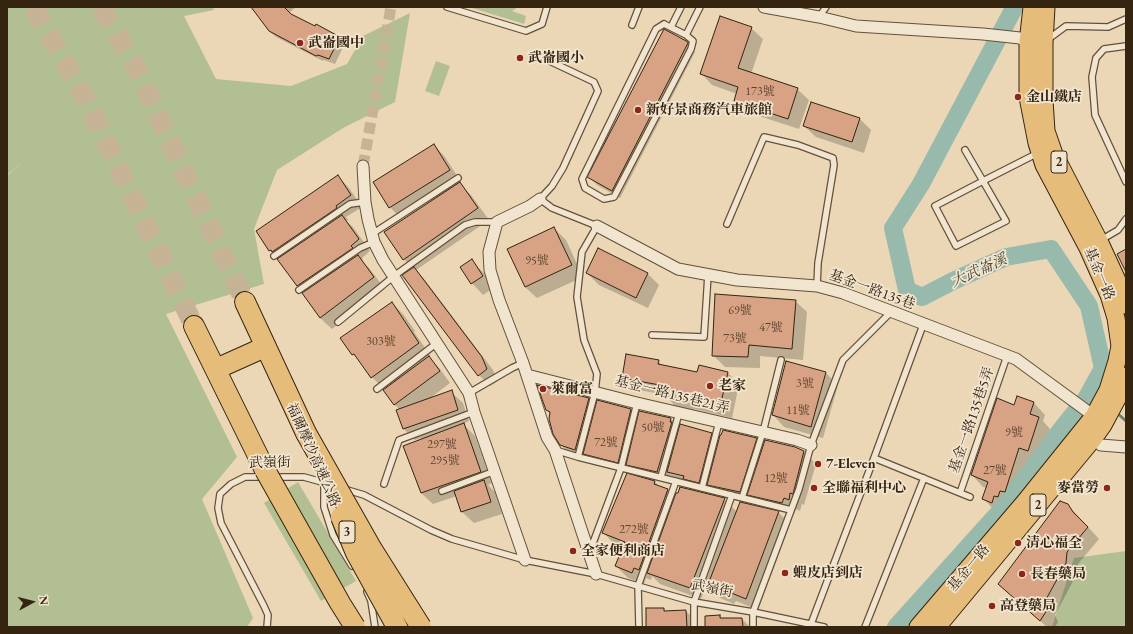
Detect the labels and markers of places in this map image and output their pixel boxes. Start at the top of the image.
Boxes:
place label: 武崙國中 [308,35,364,51]
marker: 武崙國中 [295,38,305,48]
place label: 武崙國小 [528,50,584,66]
marker: 武崙國小 [515,53,525,63]
place label: 金山鐵店 [1026,89,1082,105]
marker: 金山鐵店 [1013,92,1023,102]
place label: 新好景商務汽車旅館 [646,102,772,118]
marker: 新好景商務汽車旅館 [633,105,643,115]
place label: 老家 [718,378,746,394]
place label: 萊爾富 [551,381,593,397]
marker: 老家 [705,381,715,391]
marker: 萊爾富 [538,384,548,394]
place label: 7-Eleven [826,456,876,472]
marker: 7-Eleven [813,459,823,469]
place label: 全聯福利中心 [822,480,906,496]
place label: 麥當勞 [1057,480,1099,496]
marker: 全聯福利中心 [809,483,819,493]
marker: 麥當勞 [1102,483,1112,493]
place label: 清心福全 [1026,535,1082,551]
marker: 清心福全 [1013,538,1023,548]
place label: 全家便利商店 [581,543,665,559]
marker: 全家便利商店 [568,546,578,556]
place label: 蝦皮店到店 [793,565,863,581]
place label: 長春藥局 [1030,566,1086,582]
marker: 蝦皮店到店 [780,568,790,578]
marker: 長春藥局 [1017,569,1027,579]
place label: 高登藥局 [1000,598,1056,614]
marker: 高登藥局 [987,601,997,611]

